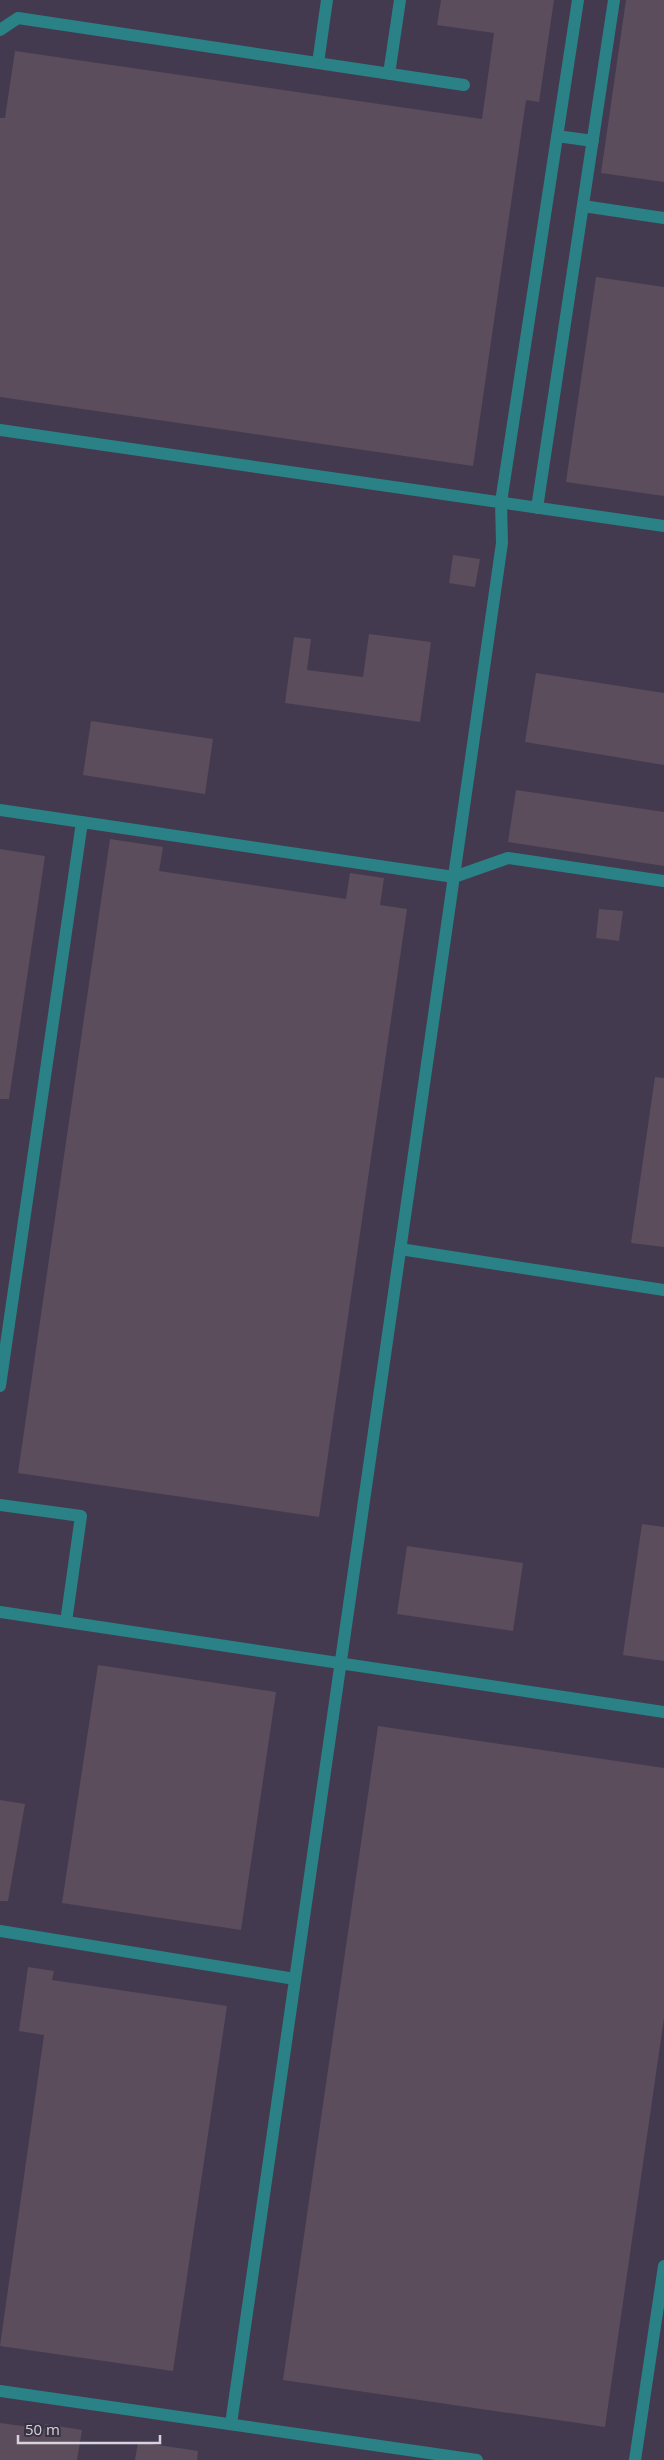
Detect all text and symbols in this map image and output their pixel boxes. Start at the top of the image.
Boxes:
scale bar [18,2412,160,2444]
text: 50 m [25,2419,60,2439]

